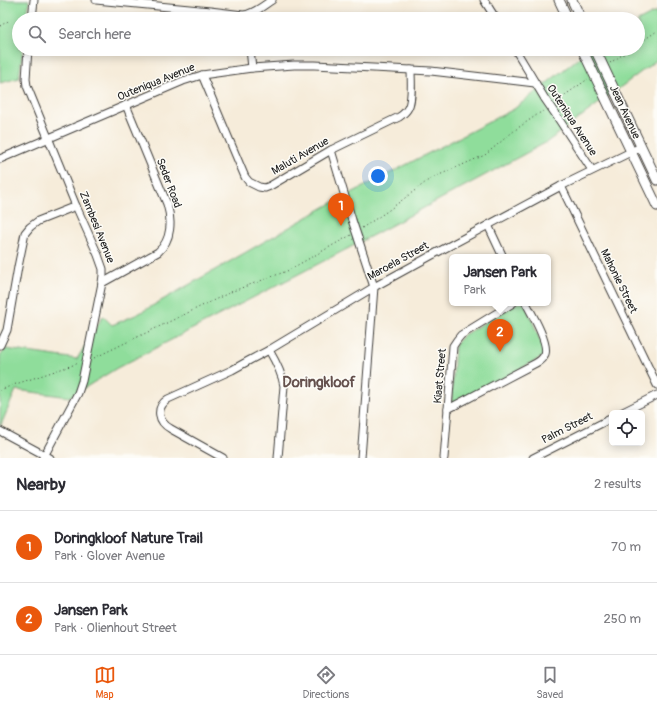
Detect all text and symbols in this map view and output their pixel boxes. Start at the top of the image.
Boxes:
search box [12,12,645,56]
icon: search [26,23,48,45]
text: Search here [58,25,131,44]
street label: Outeniqua Avenue [115,60,197,103]
street label: Outeniqua Avenue [544,82,600,159]
street label: Jean Avenue [607,83,643,142]
street label: Maluti Avenue [269,134,331,178]
street label: Seder Road [154,156,184,210]
your location [368,166,388,186]
street label: Zambesi Avenue [77,189,118,265]
pin: 1 [328,193,354,226]
street label: Maroela Street [365,239,431,283]
street label: Mahonie Street [598,247,640,316]
popup [449,254,551,306]
text: Jansen Park [463,263,537,282]
text: Park [463,282,486,298]
pin: 2 [487,319,513,352]
street label: Kiaat Street [431,347,449,404]
district label: Doringkloof [282,373,357,392]
street label: Palm Street [539,409,595,446]
map controls [609,410,645,446]
button: locate [609,410,645,446]
text: Nearby [16,474,65,495]
text: 2 results [594,476,641,492]
text: Doringkloof Nature Trail [54,529,203,548]
text: 1 [26,539,32,555]
text: 70 m [611,539,641,555]
text: Park · Glover Avenue [54,548,165,564]
text: Jansen Park [54,601,128,620]
text: 2 [25,611,33,627]
text: 250 m [603,611,641,627]
text: Park · Olienhout Street [54,620,177,636]
tab: Map [94,664,116,701]
tab: Directions [303,664,349,701]
tab: Saved [536,664,563,701]

